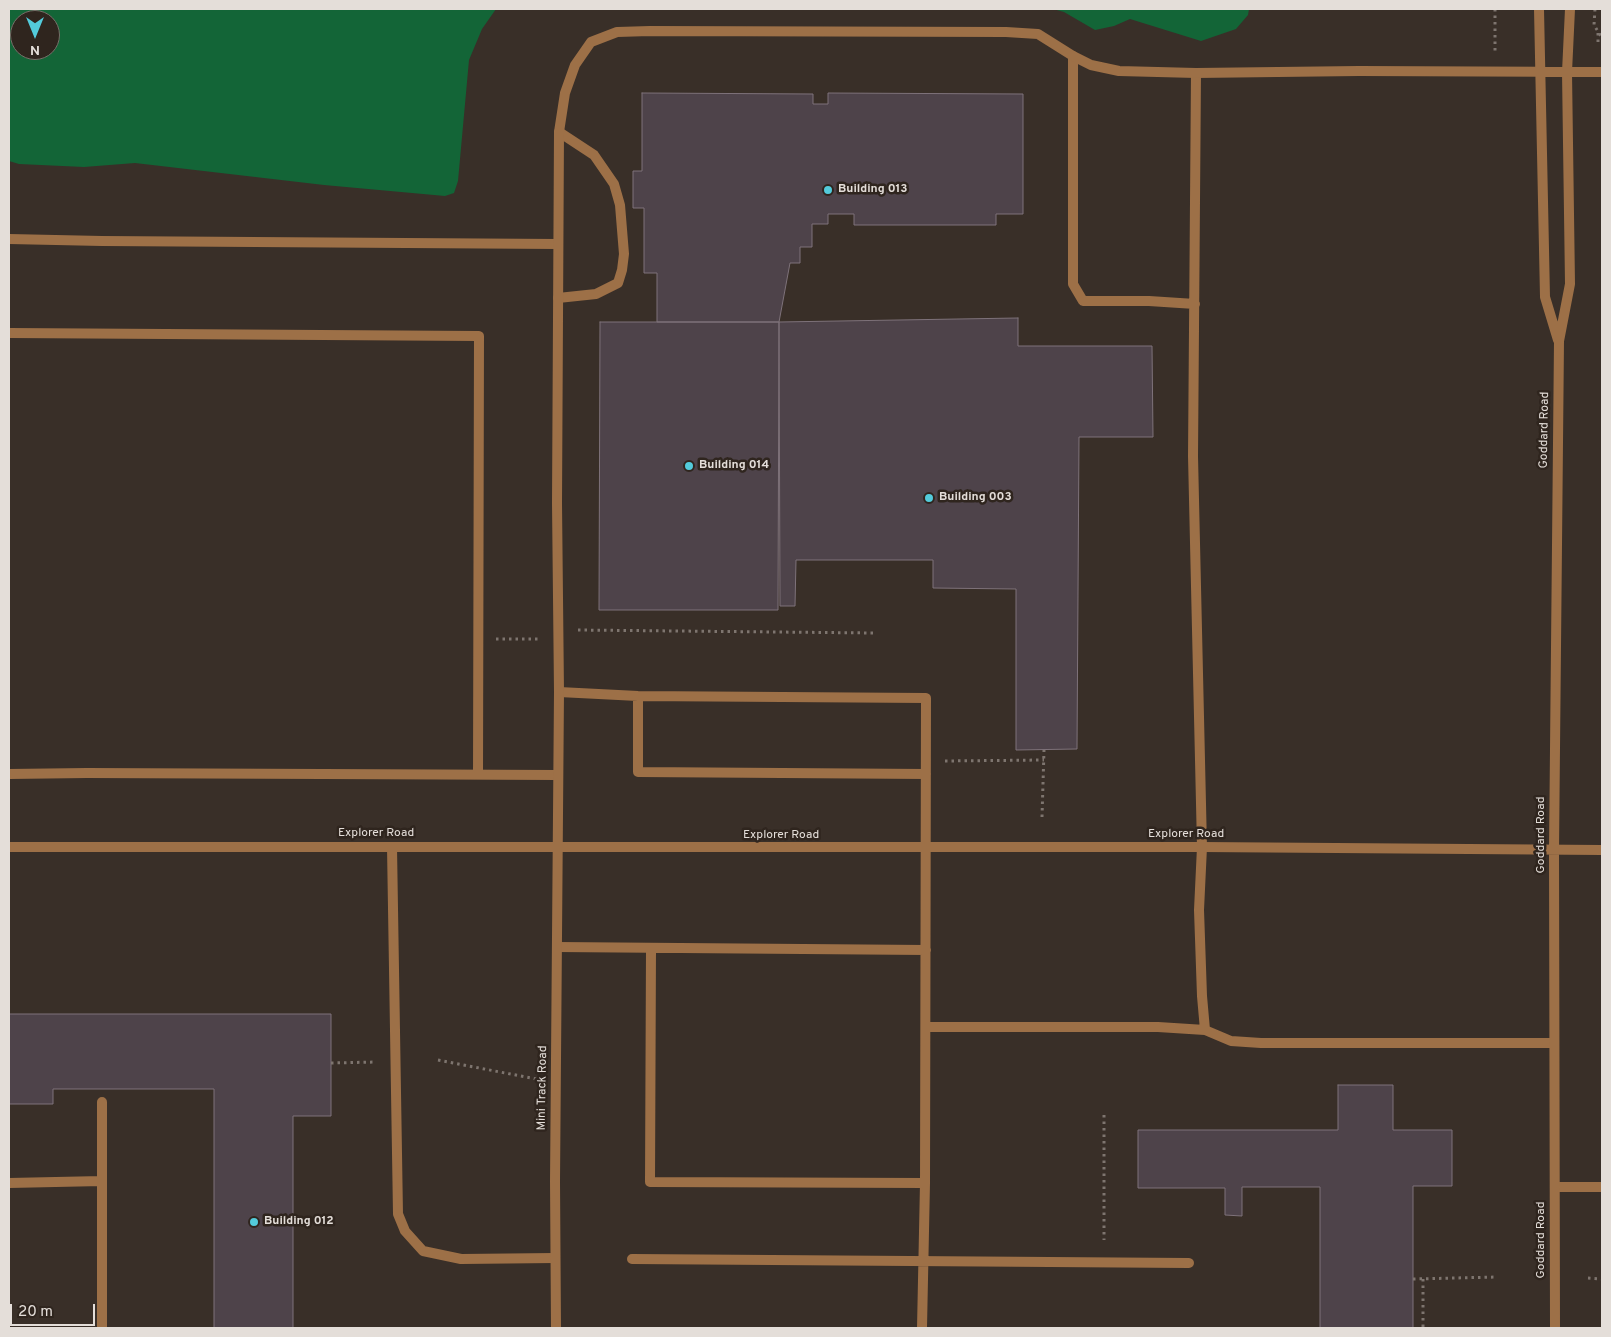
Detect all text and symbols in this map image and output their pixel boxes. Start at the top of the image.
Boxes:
north arrow [10,10,60,60]
text: N [30,41,40,58]
place label: Building 013 [838,183,908,197]
marker: Building 013 [822,184,834,196]
street label: Goddard Road [1537,391,1553,469]
place label: Building 014 [699,459,769,473]
marker: Building 014 [683,460,695,472]
place label: Building 003 [939,491,1012,505]
marker: Building 003 [923,492,935,504]
street label: Goddard Road [1535,797,1549,873]
street label: Explorer Road [338,827,414,841]
street label: Explorer Road [1148,828,1224,842]
street label: Explorer Road [743,829,819,843]
street label: Mini Track Road [535,1045,551,1131]
street label: Goddard Road [1535,1202,1549,1278]
place label: Building 012 [264,1215,334,1229]
marker: Building 012 [248,1216,260,1228]
scale bar [12,1294,98,1326]
text: 20 m [18,1303,53,1322]

